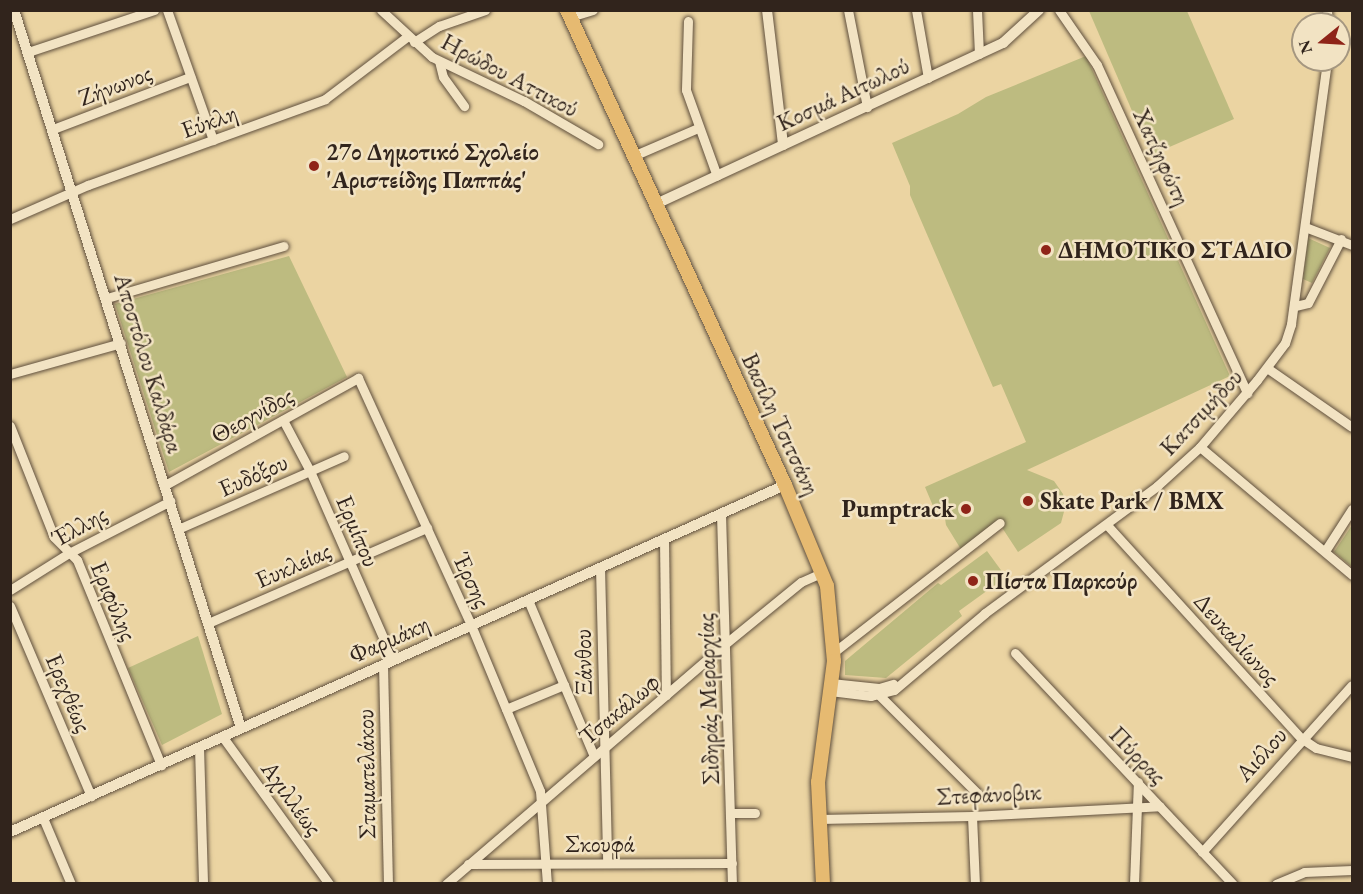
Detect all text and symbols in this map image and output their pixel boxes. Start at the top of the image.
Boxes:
north arrow [1291,12,1351,72]
street label: Ηρώδου Αττικού [436,27,584,123]
text: N [1293,38,1317,57]
street label: Κοσμά Αιτωλού [772,51,914,137]
street label: Ζήνωνος [74,58,156,112]
street label: Εύκλη [177,98,241,144]
street label: Χατζηφώτη [1127,104,1197,210]
place label: 27ο Δημοτικό Σχολείο 'Αριστείδης Παππάς' [326,138,539,194]
marker: 27ο Δημοτικό Σχολείο 'Αριστείδης Παππάς' [307,159,321,173]
place label: ΔΗΜΟΤΙΚΟ ΣΤΑΔΙΟ [1058,236,1292,264]
marker: ΔΗΜΟΤΙΚΟ ΣΤΑΔΙΟ [1039,243,1053,257]
street label: Αποστόλου Καλδάρα [108,270,190,456]
street label: Βασίλη Τσιτσάνη [736,348,826,500]
street label: Κατσιμήδου [1154,363,1248,461]
street label: Θεογνίδος [206,381,298,449]
street label: Ευδόξου [214,447,292,503]
place label: Skate Park / BMX [1040,487,1224,515]
street label: Ερμίπου [330,491,386,571]
marker: Skate Park / BMX [1021,494,1035,508]
place label: Pumptrack [842,495,954,523]
street label: Έλλης [46,499,112,553]
marker: Pumptrack [959,502,973,516]
street label: Ευκλείας [251,536,335,594]
street label: Έρσης [447,548,497,612]
street label: Εριφύλης [84,557,144,645]
place label: Πίστα Παρκούρ [985,567,1137,595]
marker: Πίστα Παρκούρ [966,574,980,588]
street label: Δευκαλίωνος [1188,587,1286,691]
street label: Φαρμάκη [344,609,434,669]
street label: Σιδηράς Μεραρχίας [691,613,725,785]
street label: Ξάνθου [568,629,598,695]
street label: Ερεχθέως [40,649,98,737]
street label: Τσακάλωφ [573,667,665,751]
street label: Σταματελάκου [350,709,382,839]
street label: Πύρρας [1103,720,1173,790]
street label: Αιόλου [1229,721,1293,787]
street label: Αχιλλέως [255,755,329,841]
street label: Στεφάνοβικ [936,777,1042,811]
street label: Σκουφά [565,830,635,858]

